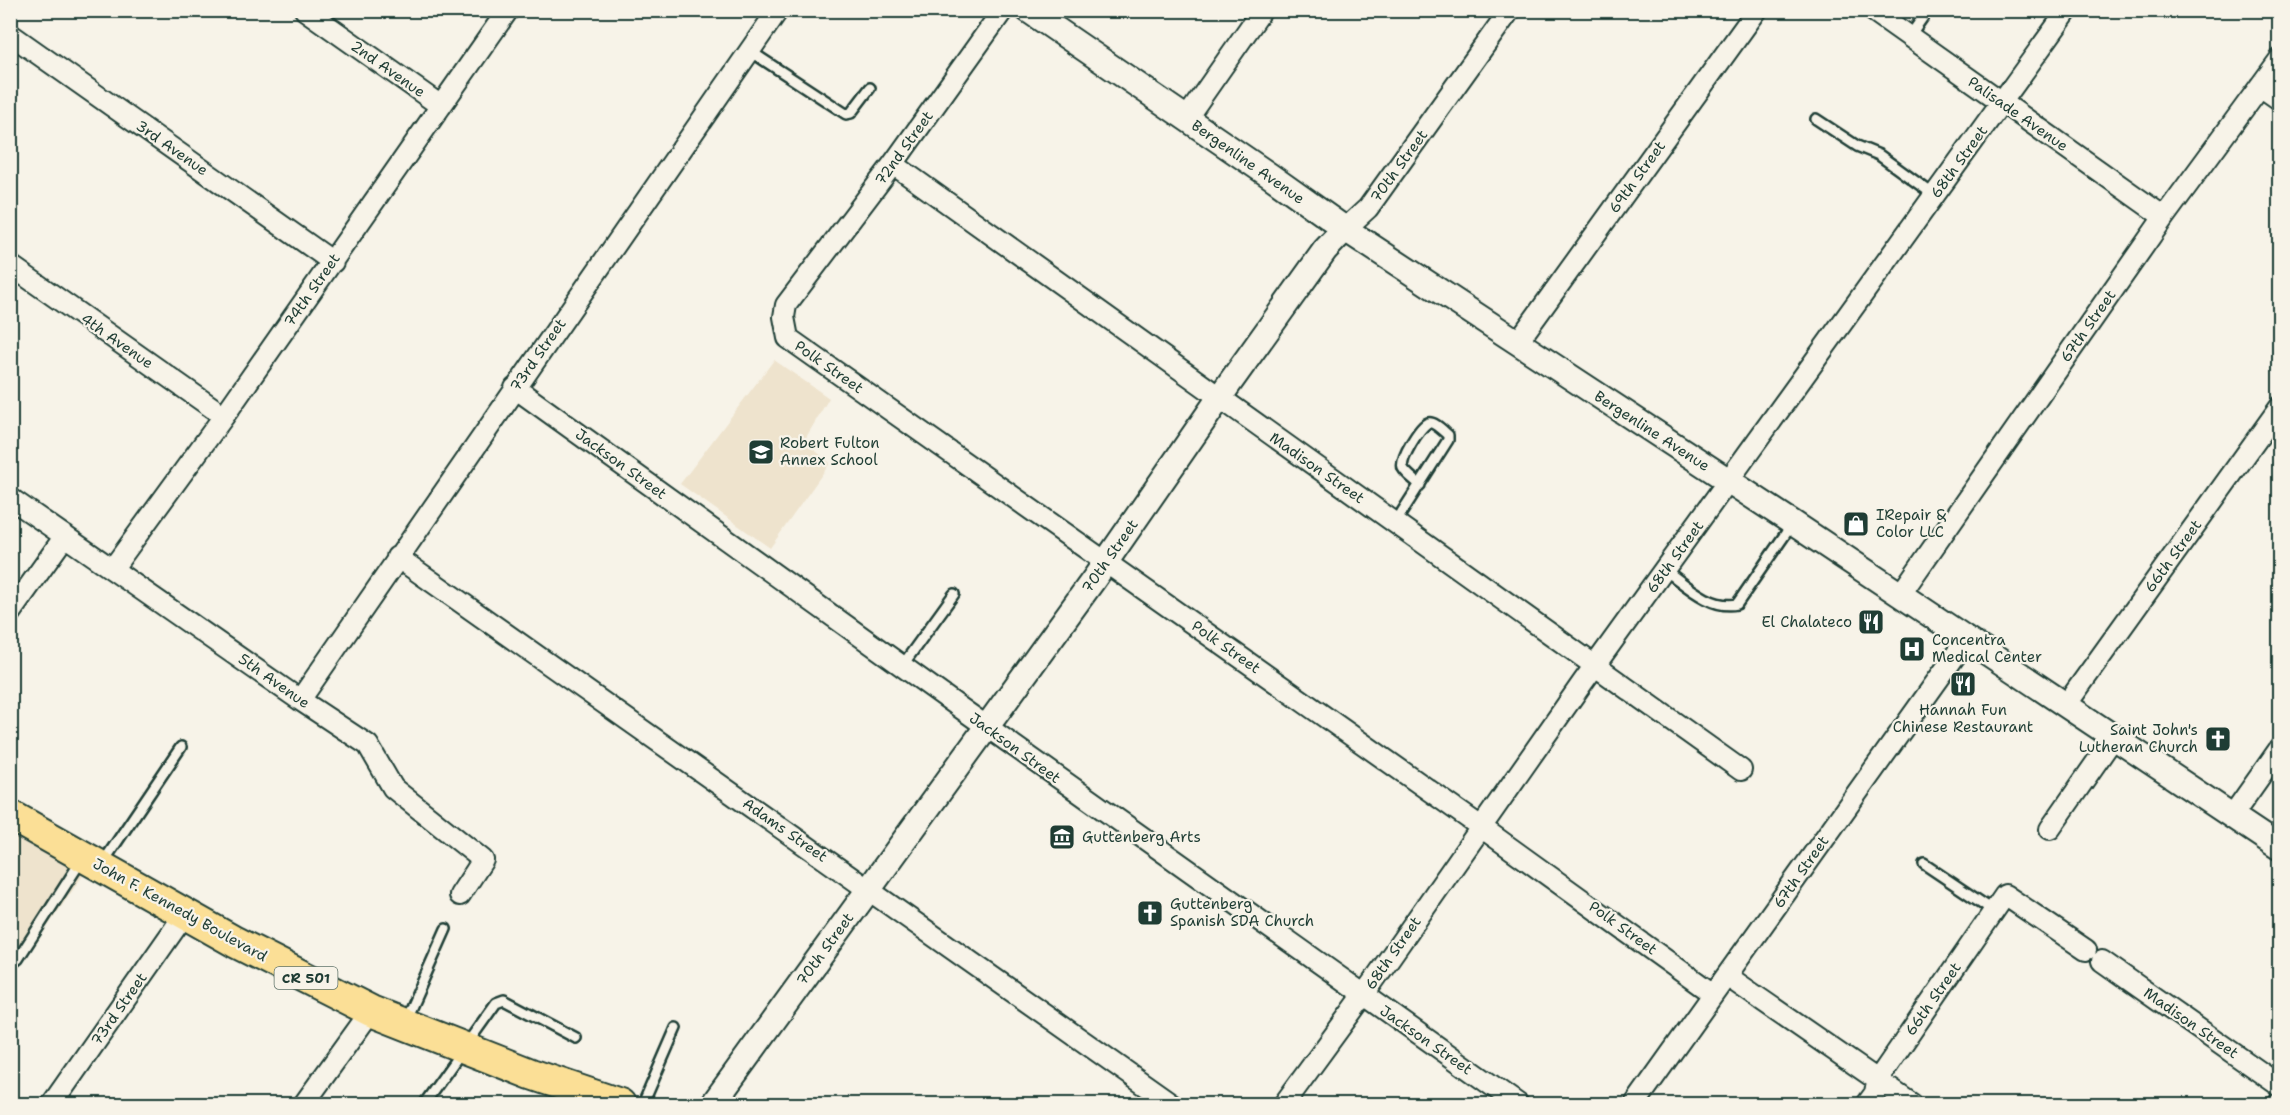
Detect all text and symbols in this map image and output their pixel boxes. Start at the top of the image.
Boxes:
street label: 2nd Avenue [347,36,429,102]
street label: Palisade Avenue [1964,72,2072,156]
street label: 72nd Street [870,107,938,189]
street label: Bergenline Avenue [1187,115,1309,209]
street label: 3rd Avenue [132,116,212,180]
street label: 68th Street [1926,122,1992,202]
street label: 70th Street [1366,126,1432,206]
street label: 69th Street [1604,137,1670,217]
street label: 74th Street [279,249,345,331]
street label: 67th Street [2056,286,2120,366]
street label: 4th Avenue [77,309,157,373]
street label: 73rd Street [506,315,570,395]
street label: Polk Street [791,336,867,398]
street label: Bergenline Avenue [1590,386,1714,476]
street label: Jackson Street [571,424,671,504]
street label: Madison Street [1266,428,1368,508]
place label: Robert Fulton Annex School [780,433,880,470]
school or university icon: Robert Fulton Annex School [746,437,776,467]
place label: IRepair & Color LLC [1876,505,1947,542]
shop icon: IRepair & Color LLC [1841,509,1871,539]
street label: 70th Street [1077,515,1143,597]
street label: 66th Street [2140,516,2206,596]
street label: 68th Street [1642,517,1708,597]
restaurant icon: El Chalateco [1856,607,1886,637]
place label: El Chalateco [1761,612,1852,632]
street label: Polk Street [1188,616,1264,678]
place label: Concentra Medical Center [1932,630,2042,667]
hospital icon: Concentra Medical Center [1897,634,1927,664]
street label: 5th Avenue [234,649,314,713]
restaurant icon: Hannah Fun Chinese Restaurant [1948,669,1978,699]
place label: Hannah Fun Chinese Restaurant [1893,700,2033,737]
street label: Jackson Street [965,708,1065,788]
place label: Saint John's Lutheran Church [2079,720,2198,757]
church icon: Saint John's Lutheran Church [2203,724,2233,754]
street label: Adams Street [739,793,831,867]
museum icon: Guttenberg Arts [1047,822,1077,852]
place label: Guttenberg Arts [1082,827,1201,847]
street label: 67th Street [1769,832,1833,912]
street label: John F. Kennedy Boulevard [89,854,271,967]
place label: Guttenberg Spanish SDA Church [1170,894,1314,931]
street label: Polk Street [1585,896,1661,960]
church icon: Guttenberg Spanish SDA Church [1135,898,1165,928]
street label: 70th Street [792,909,858,989]
street label: 68th Street [1360,912,1426,994]
street label: 66th Street [1900,958,1966,1040]
road number: CR 501 [274,967,338,989]
street label: 73rd Street [87,969,151,1049]
street label: Madison Street [2140,983,2242,1063]
street label: Jackson Street [1376,1001,1476,1079]

